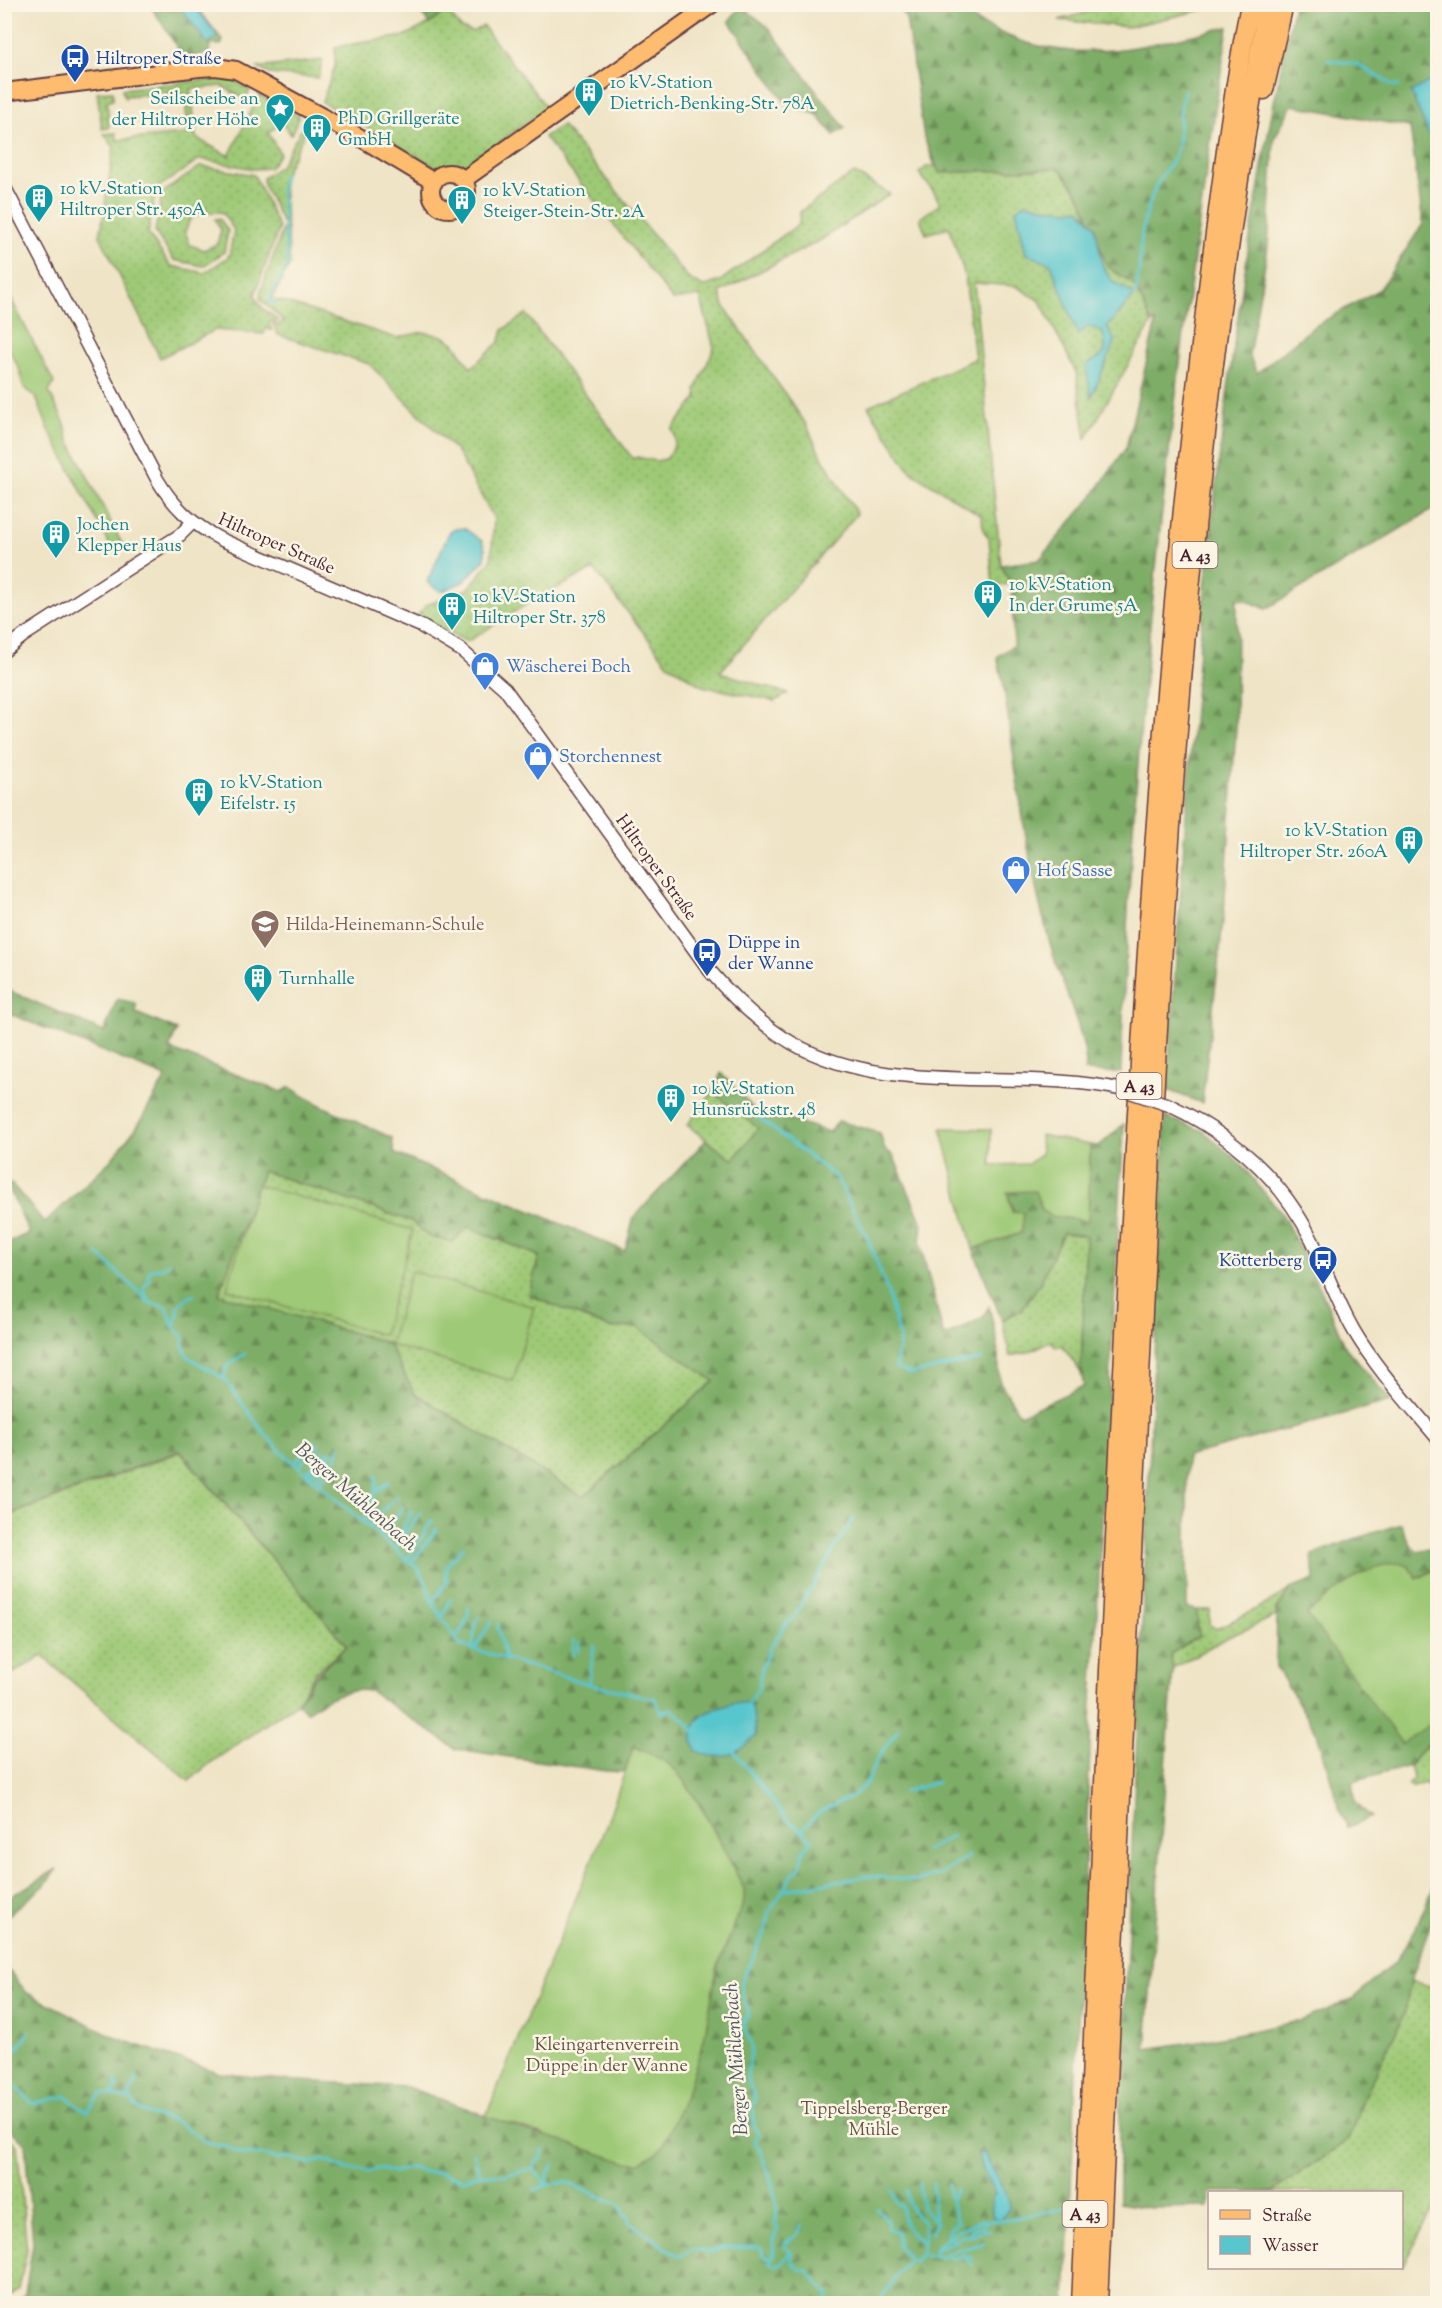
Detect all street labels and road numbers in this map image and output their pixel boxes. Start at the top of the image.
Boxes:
street label: Hiltroper Straße [214,507,339,582]
road number: A 43 [1172,542,1218,568]
street label: Hiltroper Straße [608,810,703,927]
road number: A 43 [1116,1073,1162,1099]
road number: A 43 [1062,2201,1108,2227]

